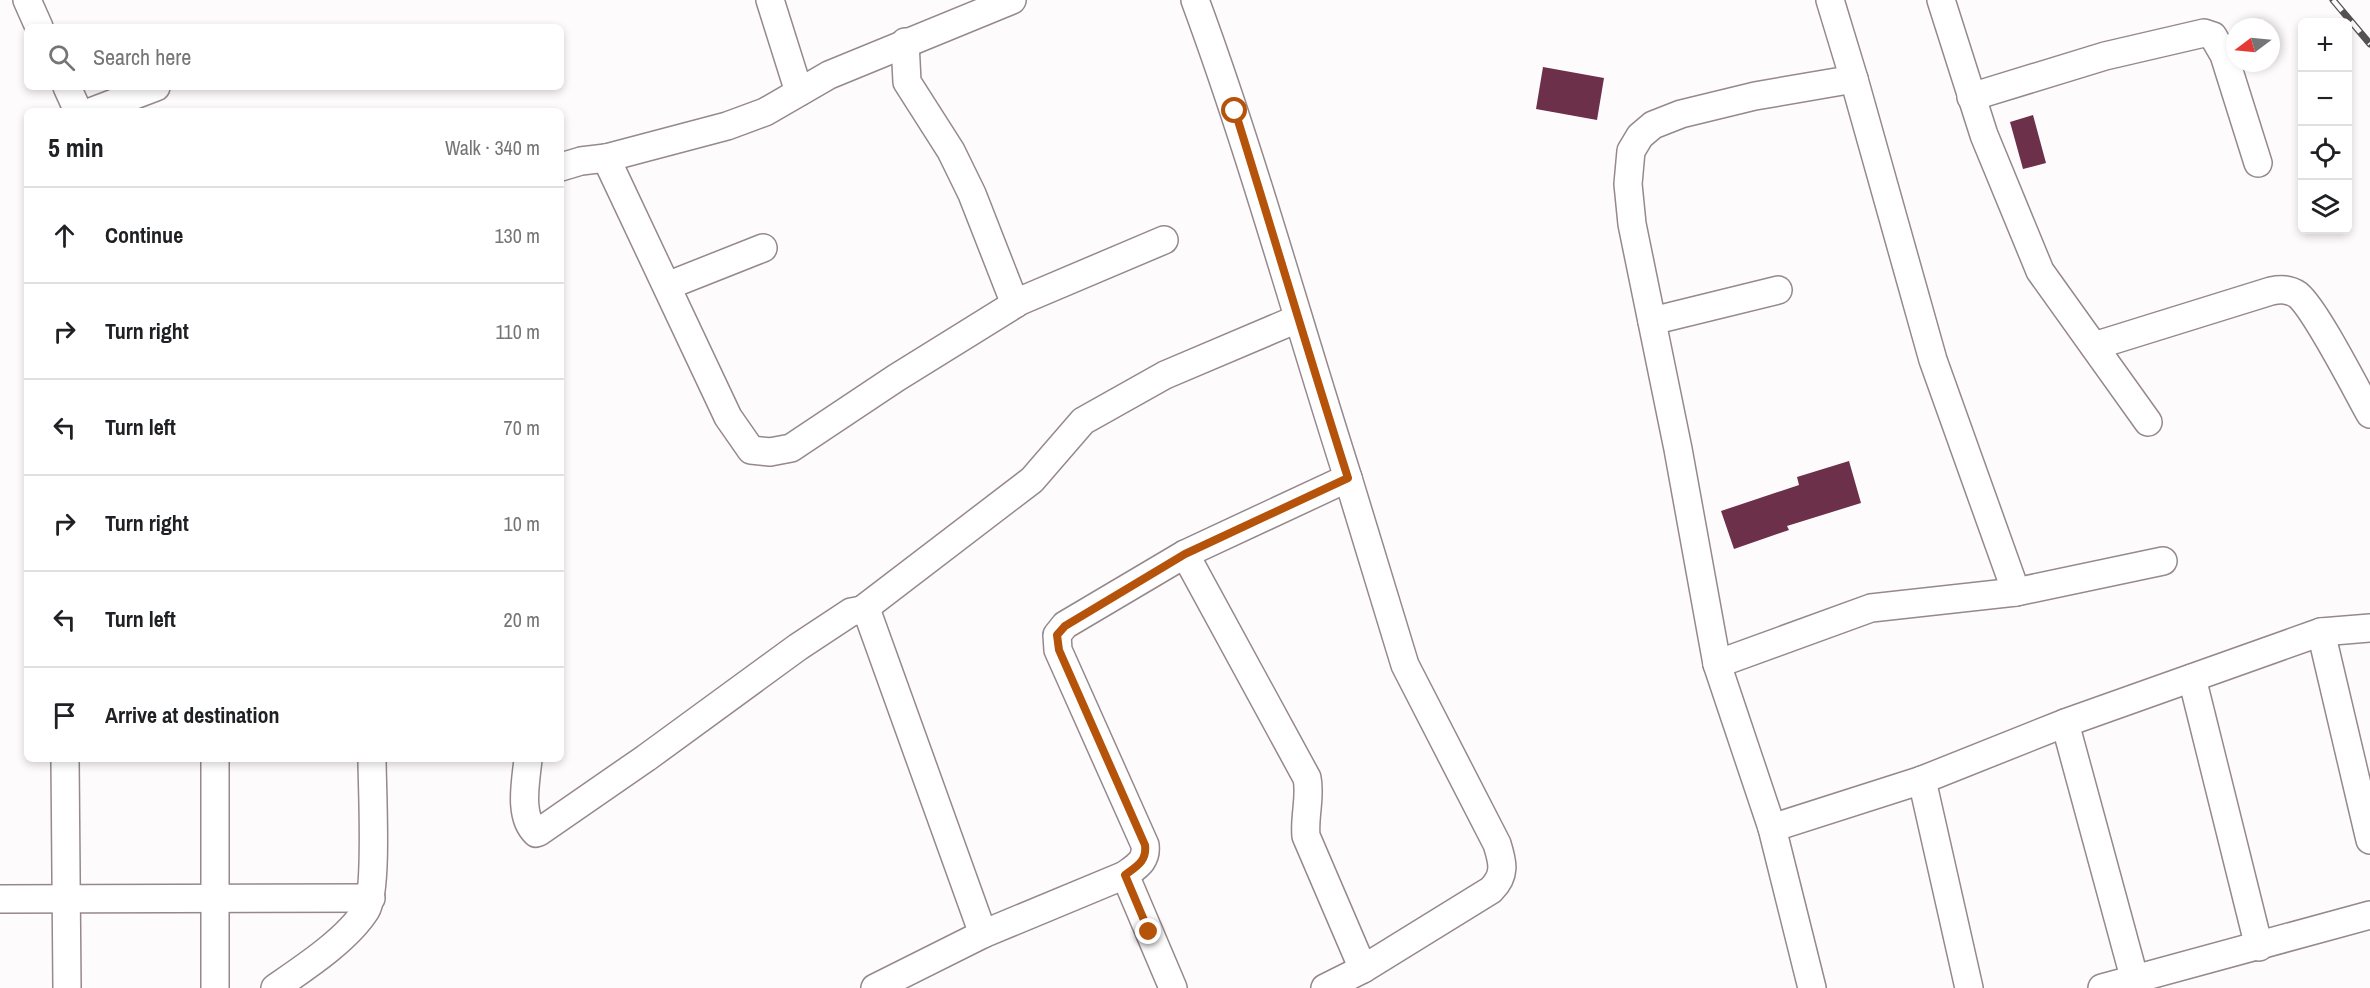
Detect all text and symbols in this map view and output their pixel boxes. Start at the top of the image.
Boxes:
north arrow [2226,18,2280,72]
map controls [2298,18,2352,234]
button: + [2298,18,2352,72]
search box [24,24,564,90]
icon: search [45,41,78,74]
text: Search here [93,42,191,72]
button: − [2298,72,2352,126]
route start [1221,97,1247,123]
button: locate [2298,126,2352,180]
text: 5 min [48,130,104,165]
text: Walk · 340 m [445,134,540,161]
button: layers [2298,180,2352,234]
icon: ahead [48,219,81,252]
text: Continue [105,220,183,250]
text: 130 m [494,222,540,249]
icon: right [48,315,81,348]
text: Turn right [105,316,189,346]
text: 110 m [496,318,540,345]
icon: left [48,411,81,444]
text: Turn left [105,412,176,442]
text: 70 m [504,414,540,441]
icon: right [48,507,81,540]
text: Turn right [105,508,189,538]
text: 10 m [504,510,540,537]
icon: left [48,603,81,636]
text: Turn left [105,604,176,634]
text: 20 m [504,606,540,633]
icon: arrive [48,699,81,732]
text: Arrive at destination [105,700,279,730]
route end [1135,918,1161,944]

